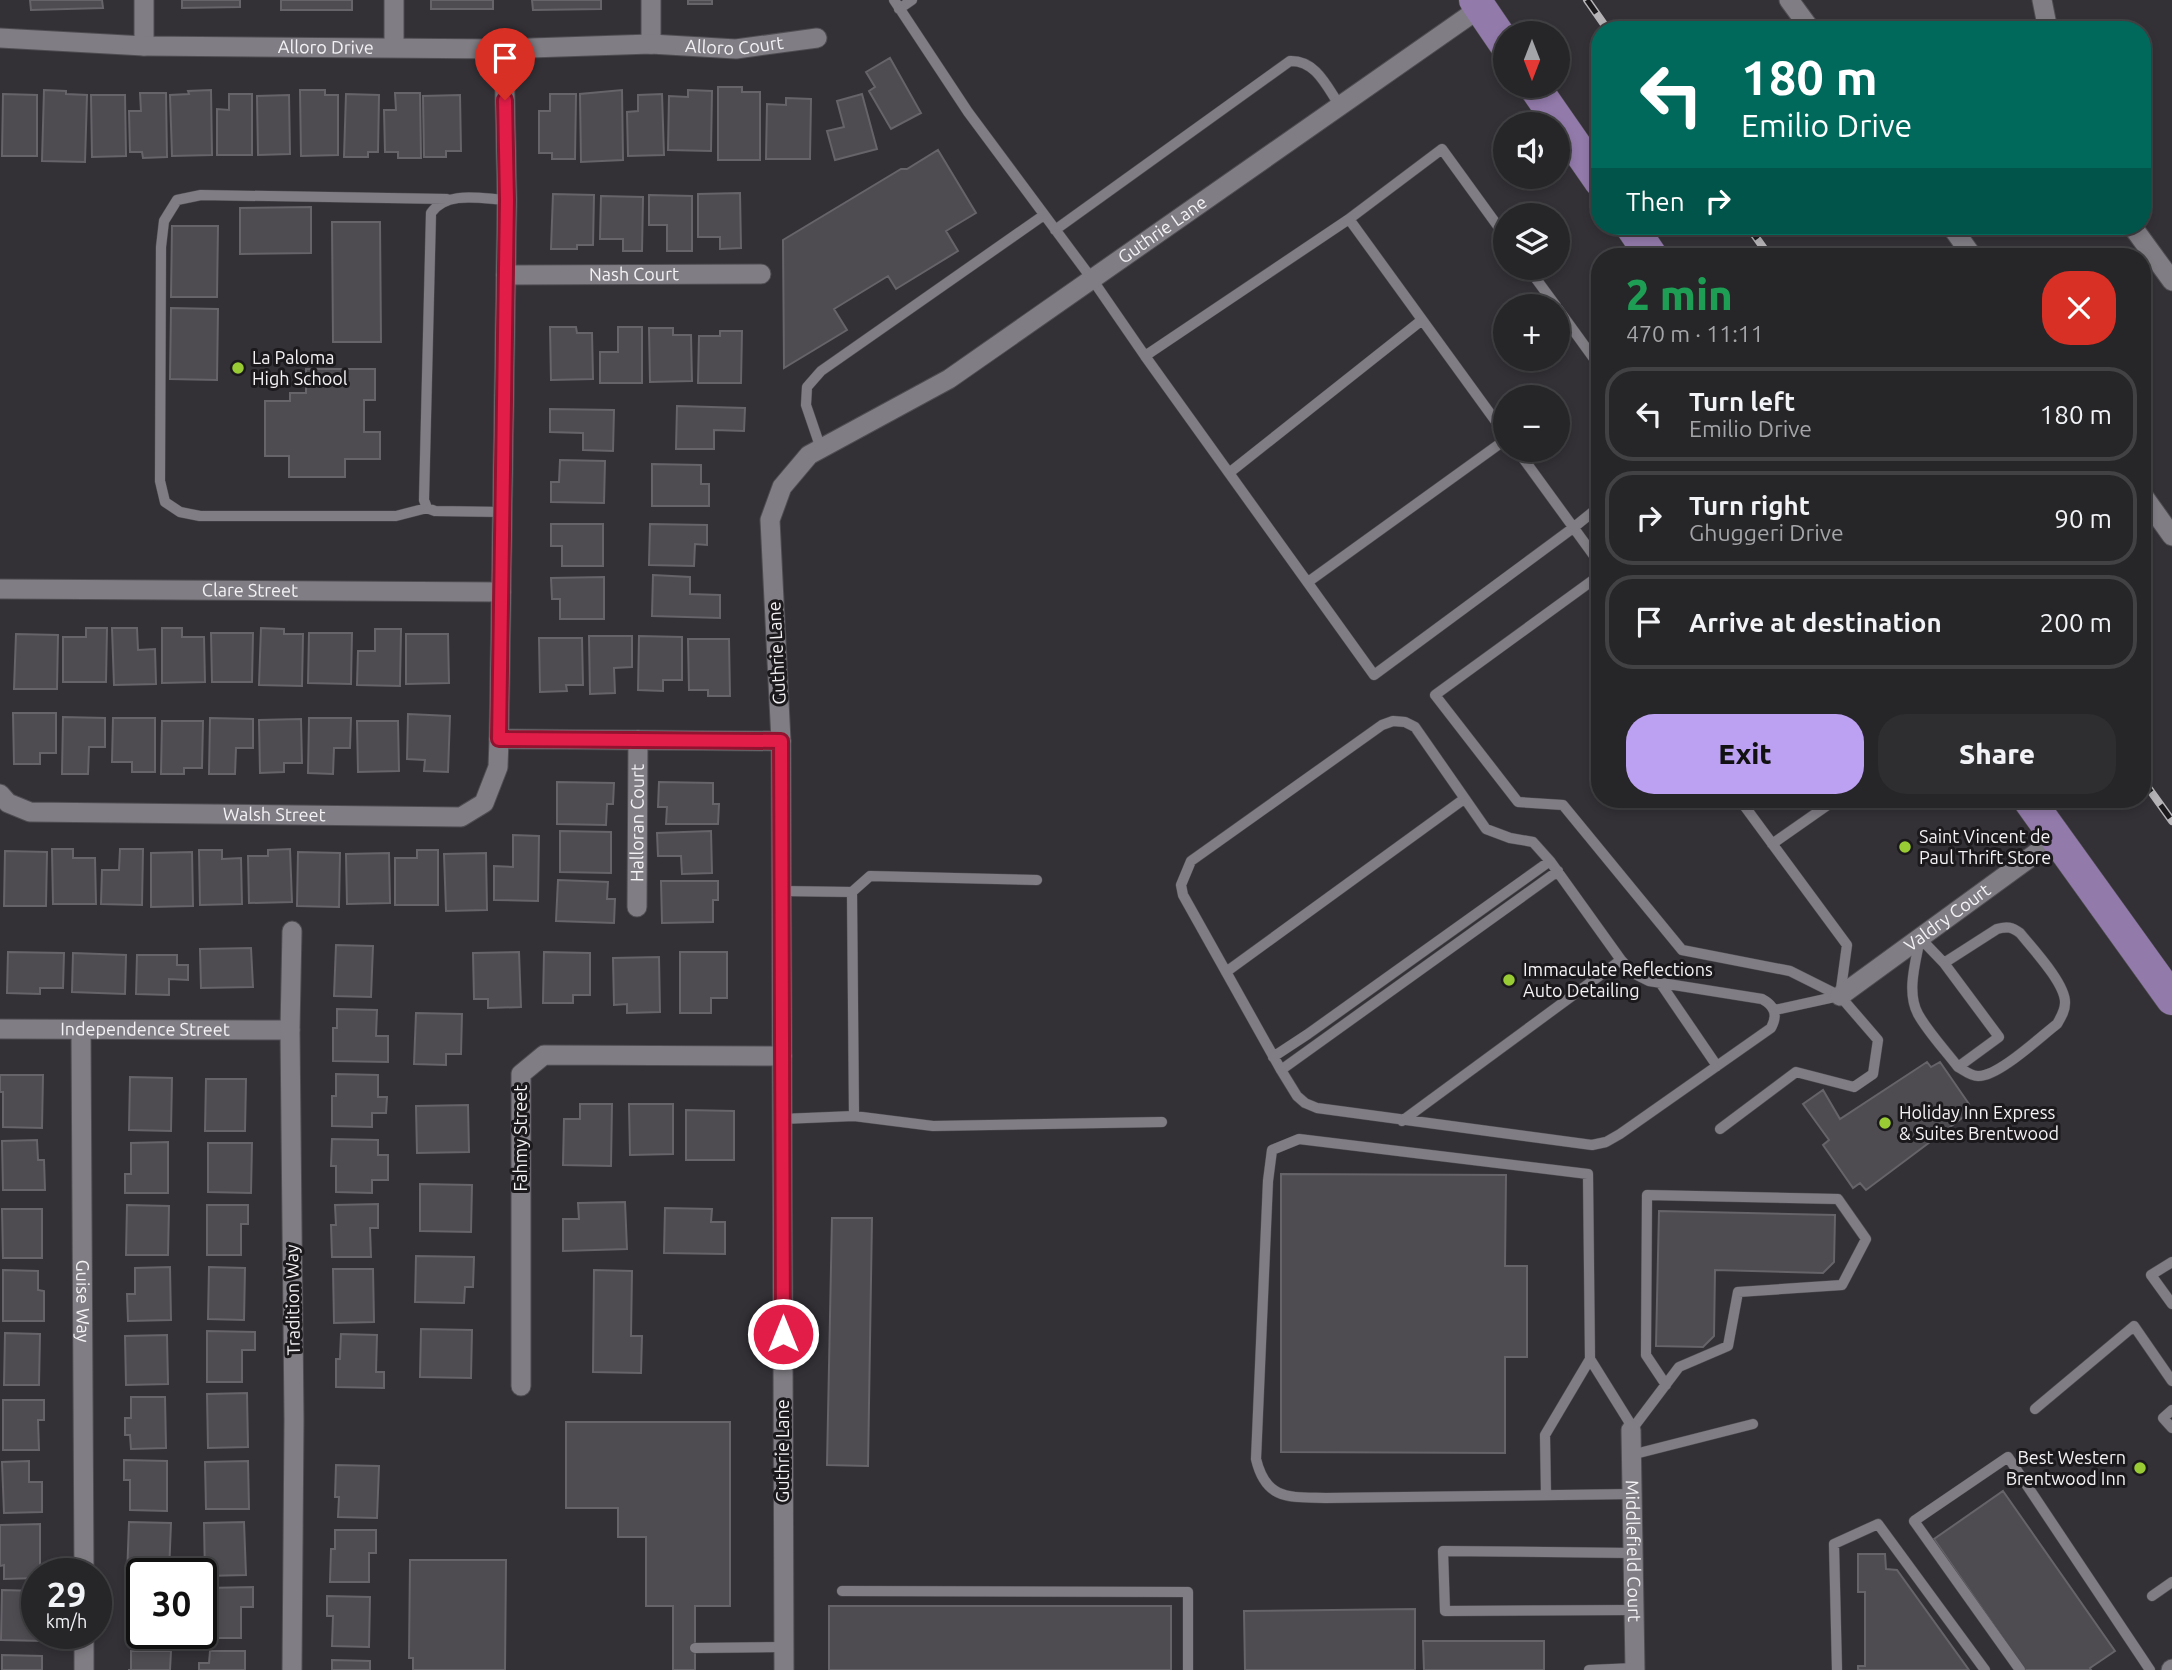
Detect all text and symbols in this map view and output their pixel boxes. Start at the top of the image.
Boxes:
north arrow [1493,21,1570,98]
map controls [1493,21,1570,462]
pin [475,28,535,100]
street label: Alloro Court [685,32,785,58]
street label: Alloro Drive [278,36,374,57]
icon: arrive [486,39,524,77]
icon: left [1626,49,1717,140]
text: 180 m [1741,49,1878,104]
text: Emilio Drive [1741,107,1912,143]
button: sound [1493,112,1570,189]
icon: right [1699,182,1737,220]
text: Then [1626,187,1685,216]
street label: Guthrie Lane [1114,191,1210,267]
button: layers [1493,203,1570,280]
street label: Nash Court [589,263,679,284]
text: 2 min [1626,271,1733,318]
button: close [2042,271,2116,345]
button: + [1493,294,1570,371]
text: 470 m · 11:11 [1626,321,1764,346]
place label: La Paloma High School [252,347,348,388]
marker: La Paloma High School [230,360,246,376]
button: − [1493,385,1570,462]
text: Turn left [1689,387,1795,416]
icon: left [1630,395,1668,433]
text: 180 m [2040,400,2112,429]
text: Emilio Drive [1689,416,1812,441]
text: Turn right [1689,491,1810,520]
icon: right [1630,499,1668,537]
text: 90 m [2054,504,2112,533]
text: Ghuggeri Drive [1689,520,1844,545]
street label: Clare Street [202,579,298,600]
street label: Guthrie Lane [763,601,789,705]
icon: arrive [1630,603,1668,641]
text: Arrive at destination [1689,608,1942,637]
text: 200 m [2040,608,2112,637]
button: Exit [1626,714,1864,794]
button: Share [1878,714,2116,794]
street label: Halloran Court [626,764,647,882]
street label: Walsh Street [223,803,326,824]
place label: Saint Vincent de Paul Thrift Store [1919,826,2051,867]
marker: Saint Vincent de Paul Thrift Store [1897,839,1913,855]
street label: Valdry Court [1900,879,1994,955]
place label: Immaculate Reflections Auto Detailing [1523,959,1713,1000]
marker: Immaculate Reflections Auto Detailing [1501,972,1517,988]
street label: Independence Street [60,1018,230,1039]
street label: Fahmy Street [510,1085,530,1191]
place label: Holiday Inn Express & Suites Brentwood [1899,1102,2059,1143]
marker: Holiday Inn Express & Suites Brentwood [1877,1115,1893,1131]
street label: Tradition Way [281,1244,303,1356]
street label: Guise Way [73,1260,94,1343]
position arrow [746,1297,820,1371]
street label: Guthrie Lane [772,1399,792,1503]
place label: Best Western Brentwood Inn [2006,1447,2126,1488]
marker: Best Western Brentwood Inn [2132,1460,2148,1476]
street label: Middlefield Court [1623,1480,1645,1622]
speed limit sign: 30 [126,1558,217,1649]
text: 29 [47,1574,86,1614]
text: km/h [46,1611,87,1631]

